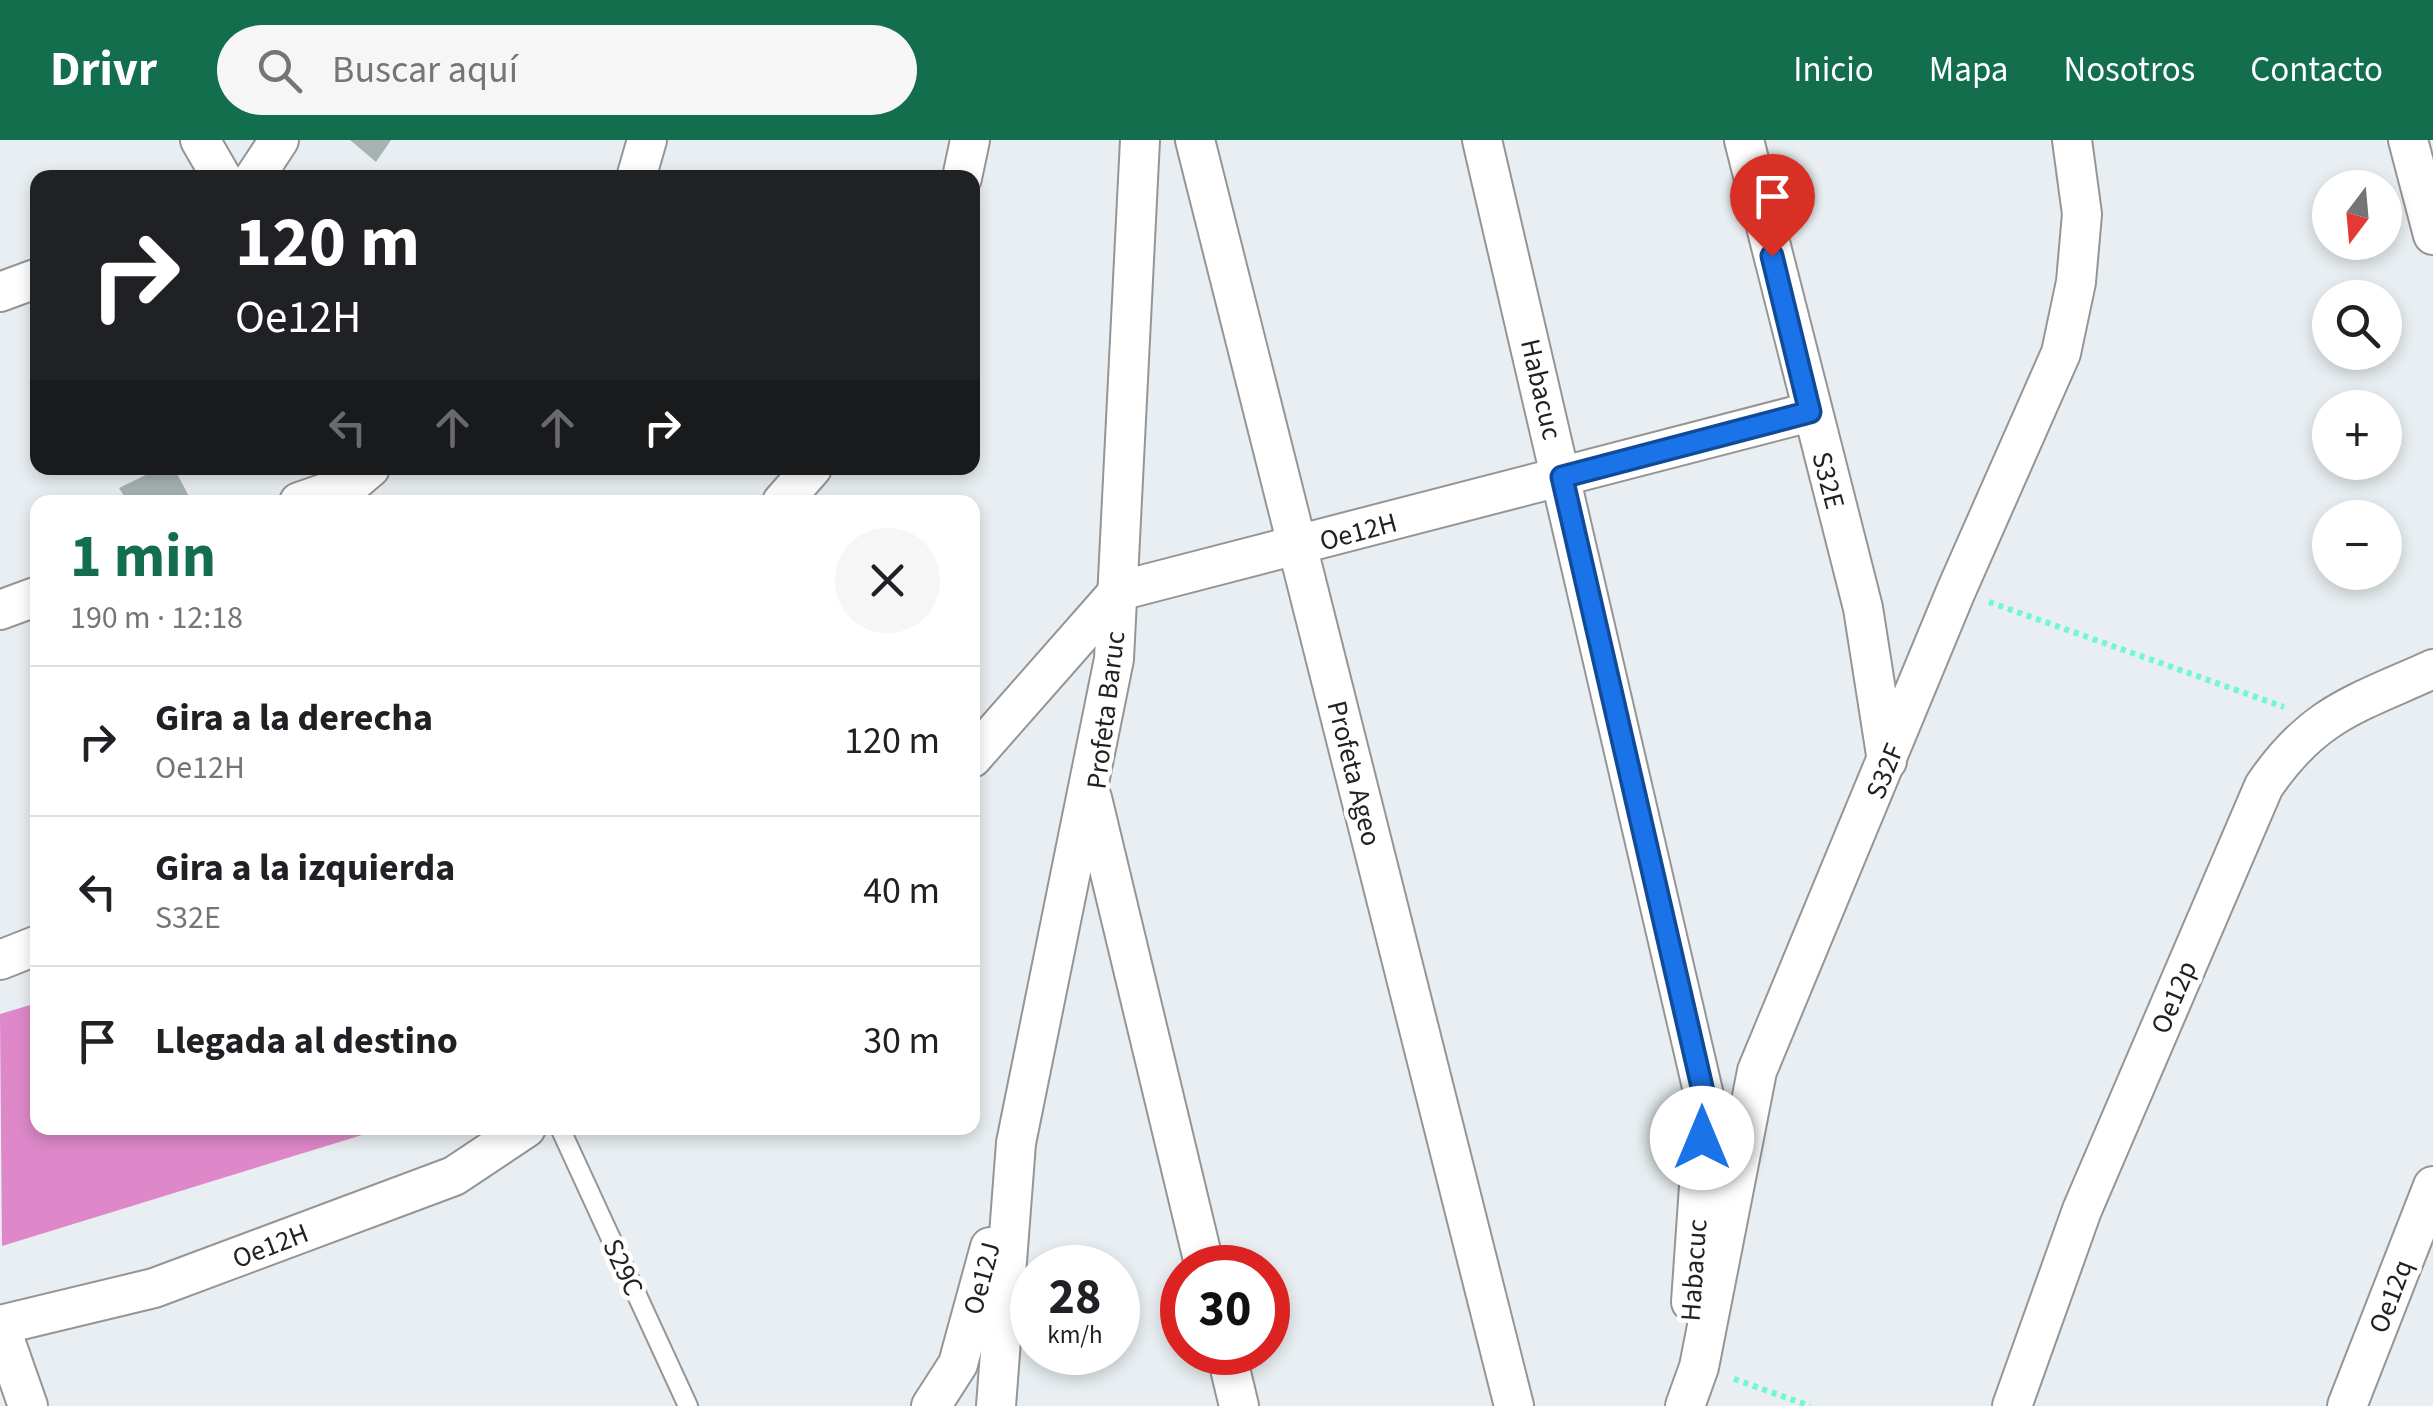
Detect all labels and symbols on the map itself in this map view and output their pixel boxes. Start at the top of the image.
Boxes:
pin [1730,154,1815,257]
north arrow [2312,170,2402,260]
street label: Habacuc [1510,335,1572,444]
street label: S32E [1801,447,1855,513]
street label: Oe12H [1315,502,1401,561]
street label: Profeta Baruc [1076,629,1136,791]
street label: Profeta Ageo [1317,696,1391,850]
street label: S32F [1856,737,1914,805]
street label: Oe12p [2141,955,2207,1040]
position arrow [1650,1086,1754,1190]
street label: Oe12H [227,1213,314,1279]
street label: Habacuc [1670,1217,1718,1323]
street label: S29C [593,1232,654,1303]
street label: Oe12J [953,1237,1011,1319]
speed limit sign: 30 [1160,1245,1290,1375]
street label: Oe12q [2359,1254,2423,1339]

